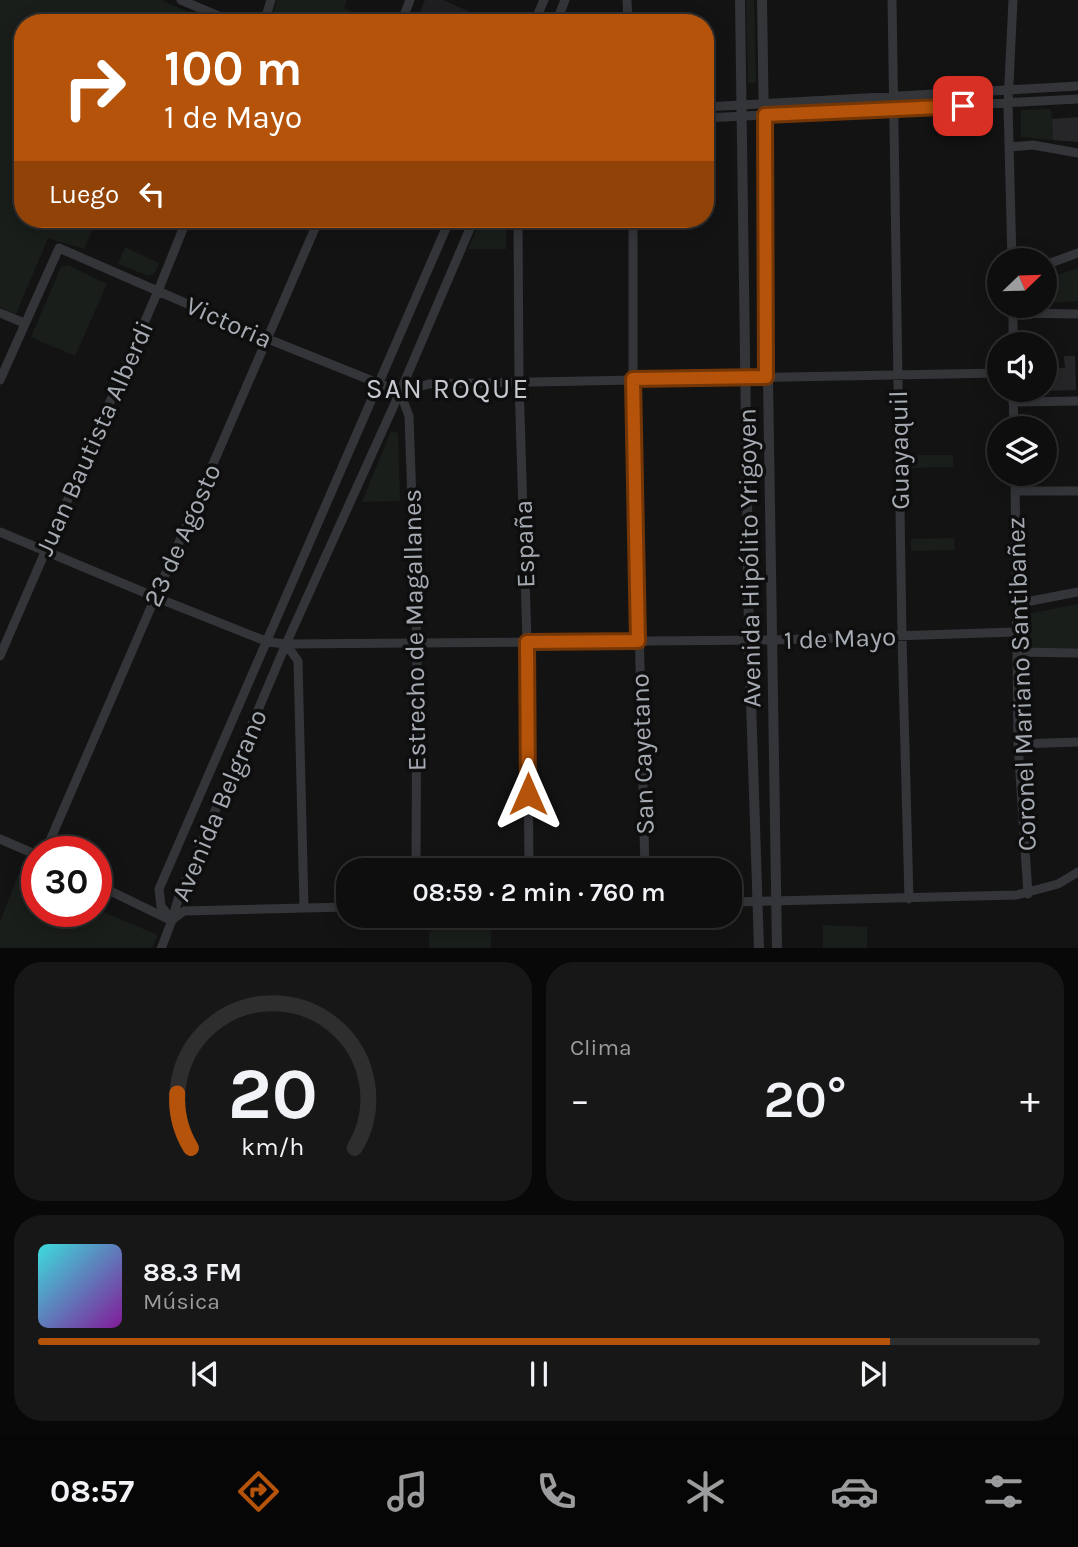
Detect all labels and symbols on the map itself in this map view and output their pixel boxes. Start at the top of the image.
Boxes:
pin [933,76,993,136]
north arrow [987,248,1057,318]
street label: Victoria [181,290,277,355]
street label: Juan Bautista Alberdi [29,316,160,560]
district label: SAN ROQUE [366,372,530,405]
street label: Guayaquil [883,390,916,510]
street label: Avenida Hipólito Yrigoyen [731,408,768,708]
street label: 23 de Agosto [137,459,228,611]
street label: Estrecho de Magallanes [397,489,432,771]
street label: España [507,500,542,588]
street label: Coronel Mariano Santibañez [1000,516,1043,852]
street label: 1 de Mayo [783,621,897,656]
street label: San Cayetano [624,673,661,835]
street label: Avenida Belgrano [165,705,274,906]
position arrow [491,757,565,831]
speed limit sign: 30 [21,836,112,927]

